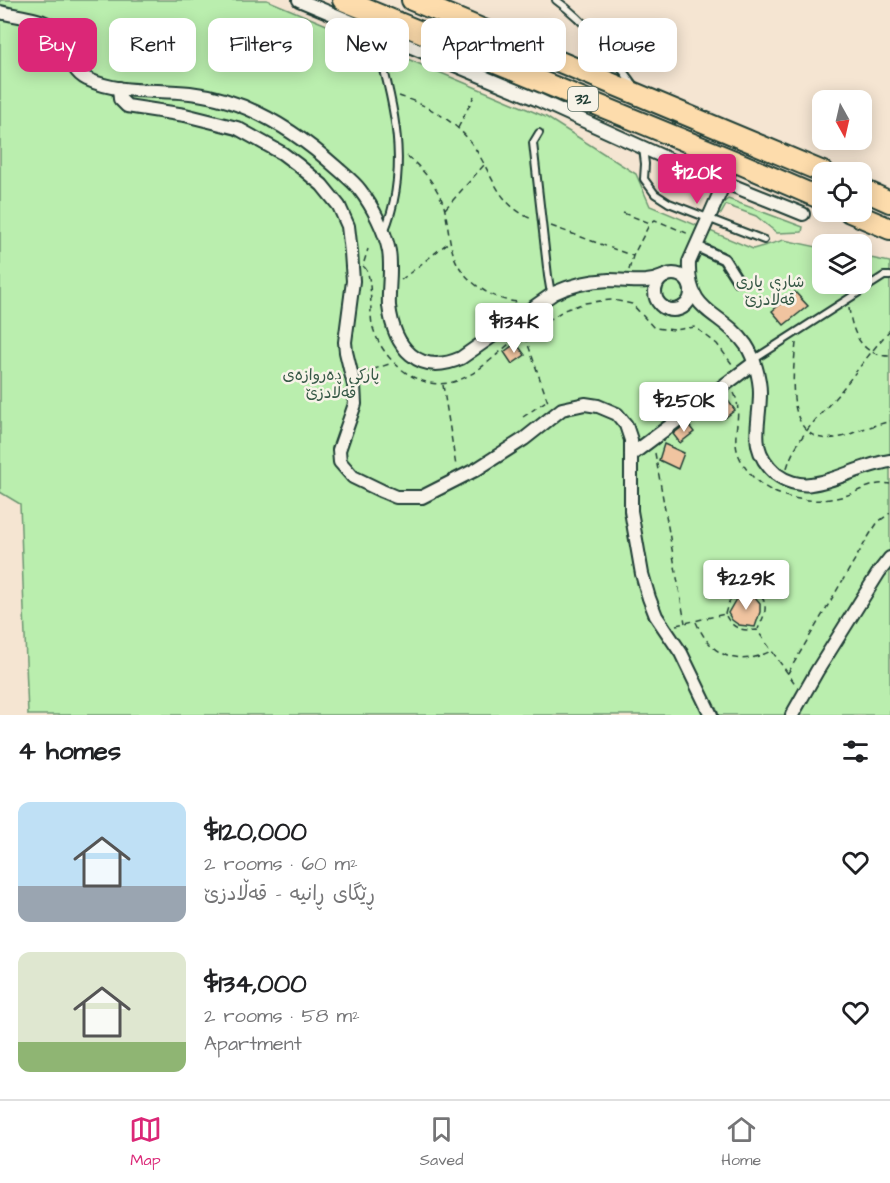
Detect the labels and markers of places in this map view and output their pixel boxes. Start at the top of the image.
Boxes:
pin: $120K [655,154,739,205]
pin: $134K [472,303,556,354]
pin: $250K [642,382,726,433]
pin: $229K [704,560,788,611]

